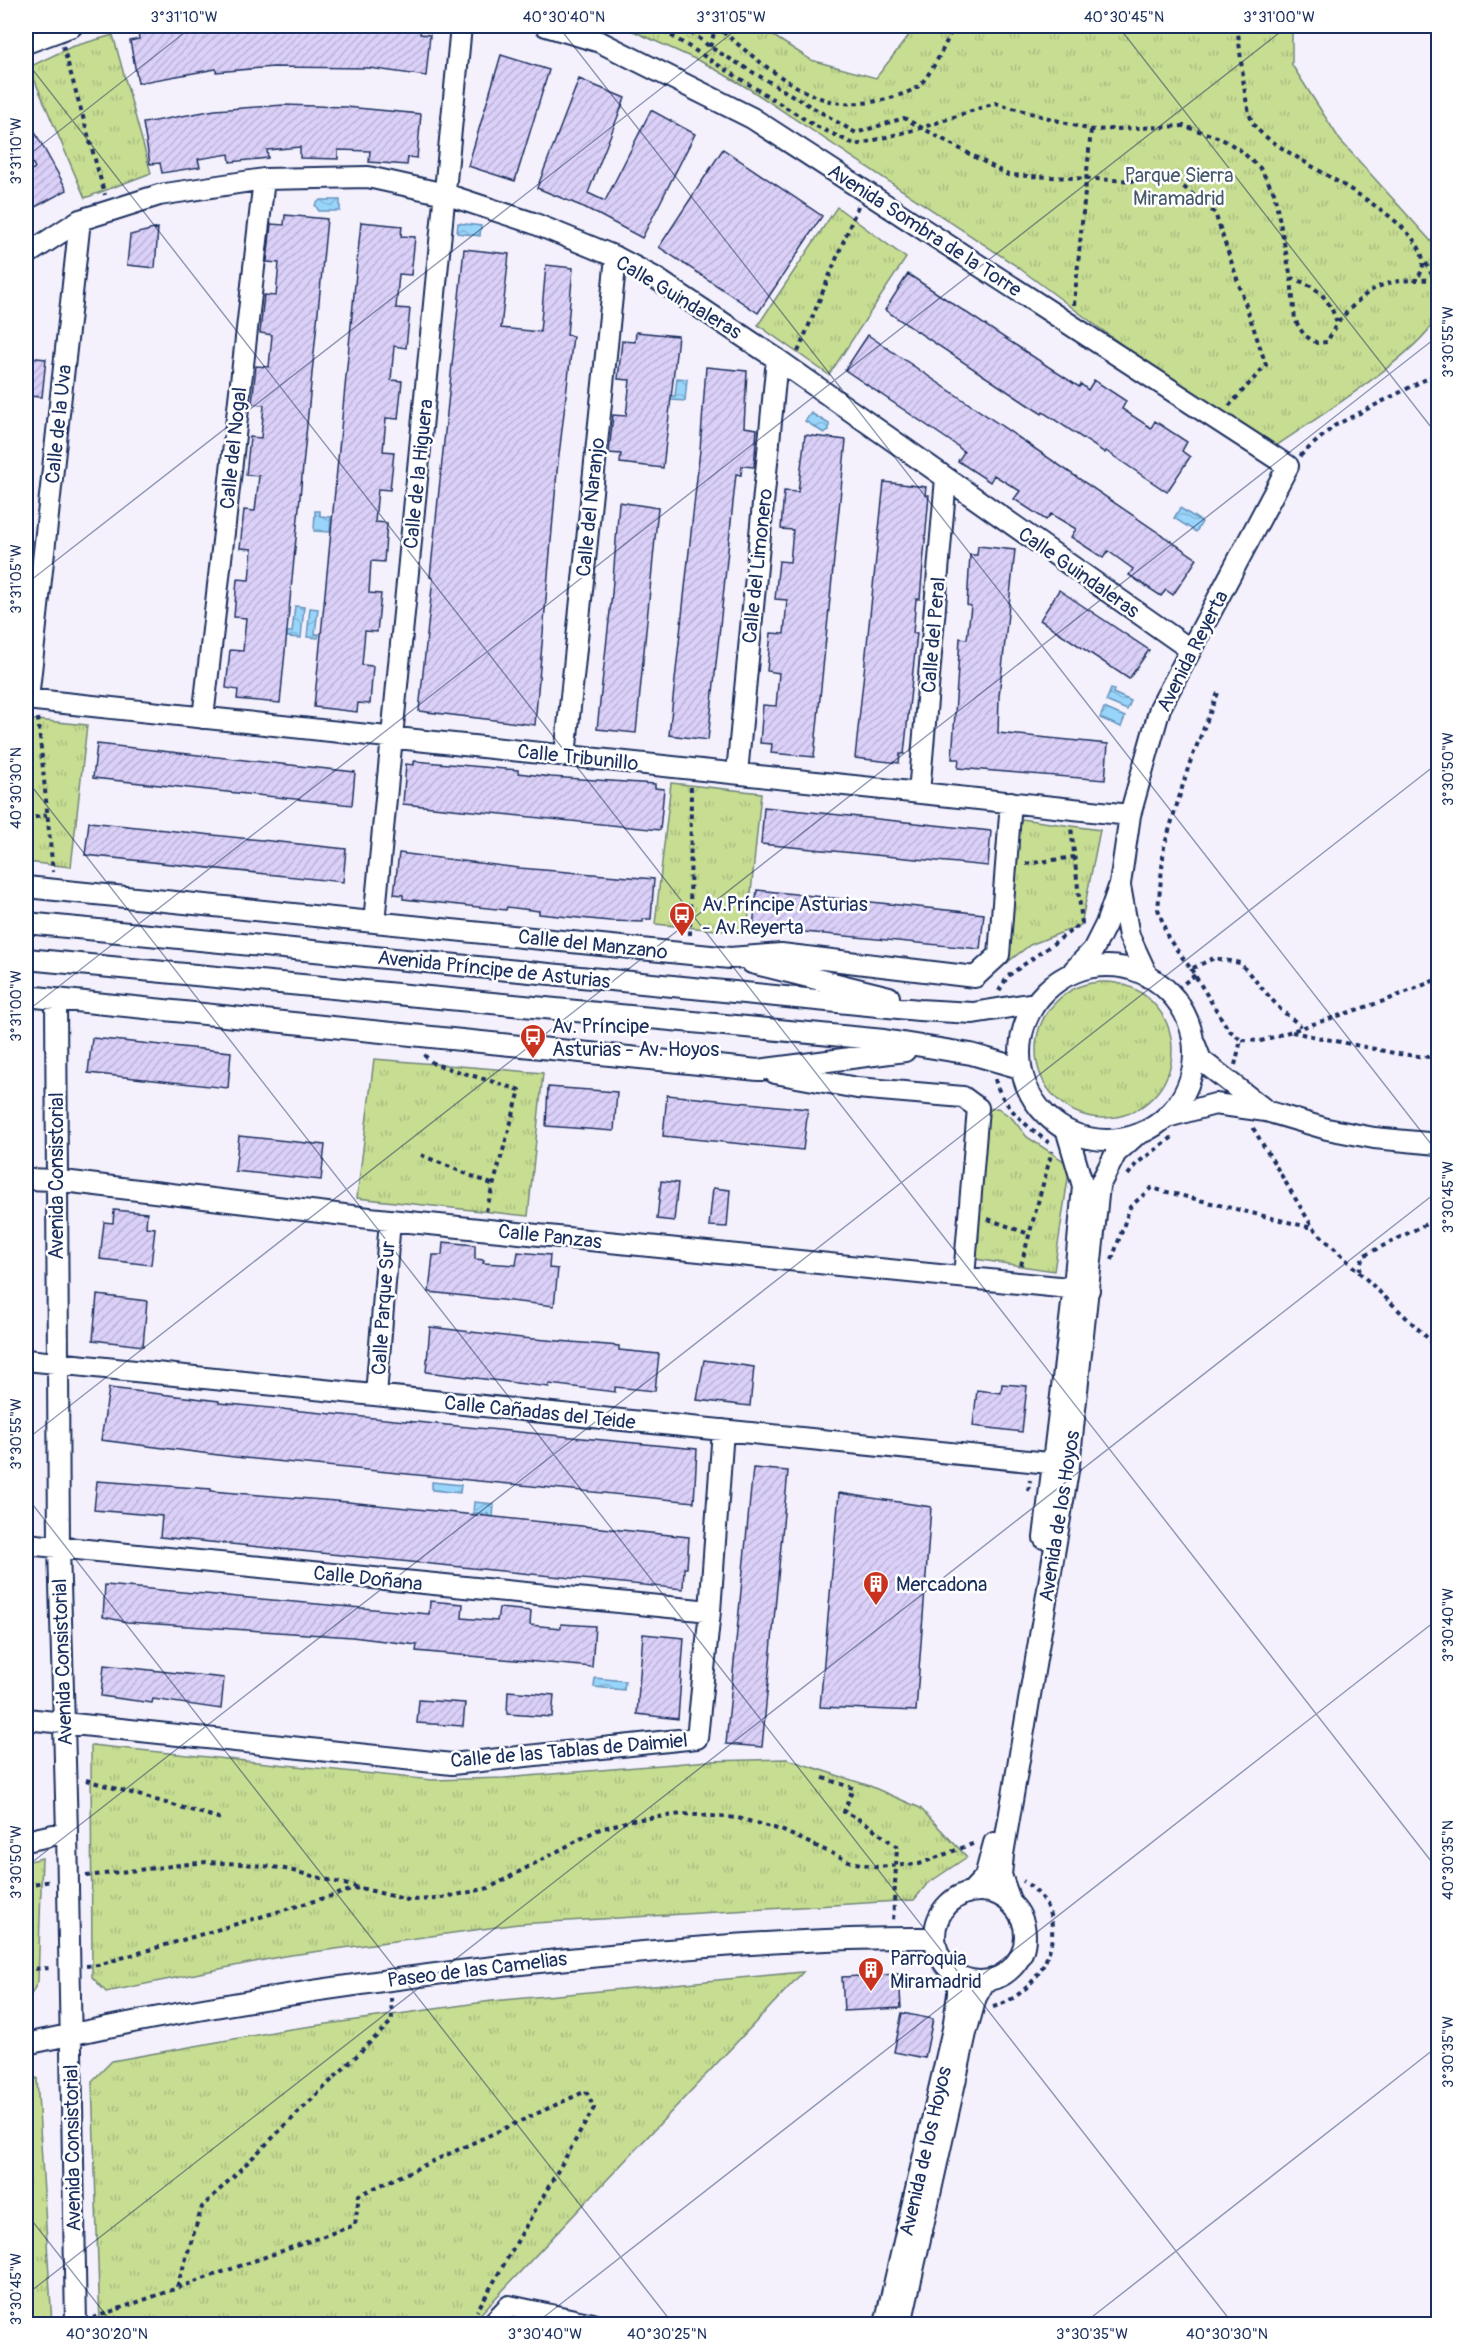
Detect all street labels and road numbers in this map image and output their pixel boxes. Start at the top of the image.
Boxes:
street label: Avenida Sombra de la Torre [823,158,1026,303]
street label: Calle Guindaleras [611,250,746,345]
street label: Calle de la Uva [40,363,77,485]
street label: Calle del Nogal [215,386,252,510]
street label: Calle de la Higuera [398,398,439,550]
street label: Calle del Naranjo [571,436,610,578]
street label: Calle del Limonero [737,487,778,645]
street label: Calle Guindaleras [1013,521,1144,624]
street label: Calle del Peral [916,576,951,694]
street label: Avenida Reyerta [1151,586,1234,716]
street label: Calle Tribunillo [516,739,640,776]
street label: Calle del Manzano [517,924,669,965]
street label: Avenida Príncipe de Asturias [376,945,612,994]
street label: Avenida Consistorial [44,1092,69,1260]
street label: Calle Panzas [497,1219,603,1254]
street label: Calle Parque Sur [366,1240,401,1376]
street label: Calle Cañadas del Teide [443,1390,637,1435]
street label: Avenida de los Hoyos [1034,1429,1085,1604]
street label: Calle Doñana [312,1560,424,1597]
street label: Avenida Consistorial [47,1578,78,1746]
street label: Calle de las Tablas de Daimiel [449,1728,689,1773]
street label: Paseo de las Camelias [386,1946,568,1993]
street label: Avenida Consistorial [59,2064,86,2232]
street label: Avenida de los Hoyos [894,2064,957,2238]

